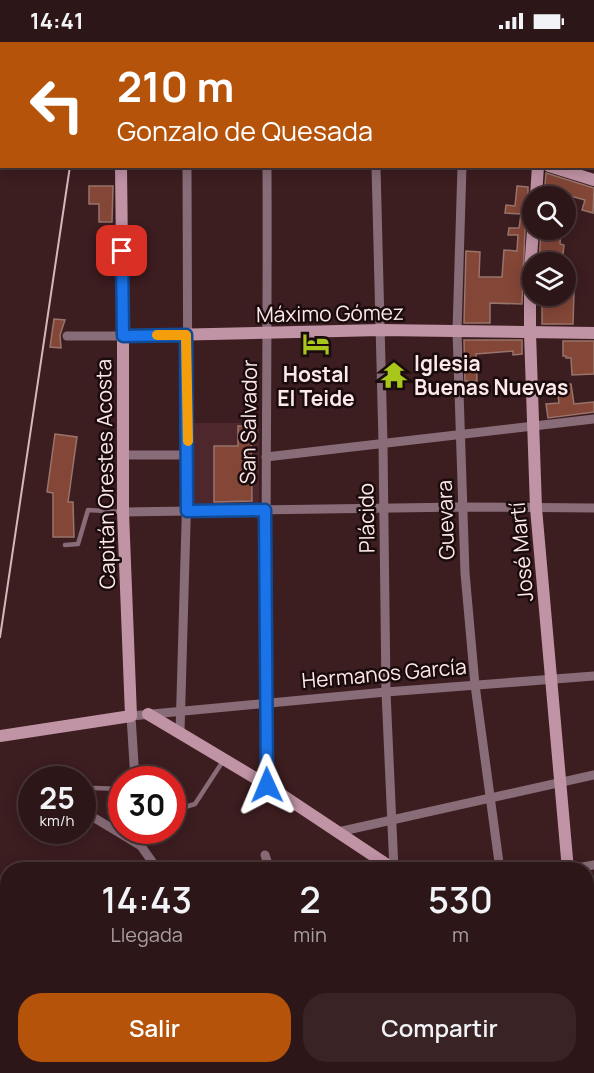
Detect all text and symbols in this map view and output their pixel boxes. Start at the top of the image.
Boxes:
text: 14:41 [30,6,84,36]
text: 210 m [117,57,234,115]
icon: left [18,66,96,144]
text: Gonzalo de Quesada [117,112,373,149]
map controls [522,186,576,306]
button: search [522,186,576,240]
pin [96,225,147,276]
icon: arrive [105,234,138,267]
button: layers [522,252,576,306]
street label: Máximo Gómez [256,298,404,328]
hotel icon: Hostal El Teide [301,329,331,359]
place label: Iglesia Buenas Nuevas [414,349,568,401]
street label: Capitán Orestes Acosta [89,359,121,589]
street label: San Salvador [233,359,263,485]
place label: Hostal El Teide [277,360,355,412]
temple icon: Iglesia Buenas Nuevas [379,360,409,390]
street label: Guevara [430,480,460,560]
street label: Plácido [351,483,381,553]
street label: José Martí [503,501,539,603]
street label: Hermanos García [300,652,468,694]
position arrow [235,753,299,817]
speed limit sign: 30 [108,766,186,844]
text: 25 [39,777,75,818]
text: km/h [40,810,74,831]
text: 14:43 [101,875,192,924]
text: 2 [300,875,321,924]
text: 530 [428,875,493,924]
text: Llegada [110,921,183,948]
text: min [293,921,327,948]
text: m [452,921,469,948]
button: Salir [18,993,291,1062]
button: Compartir [303,993,576,1062]

